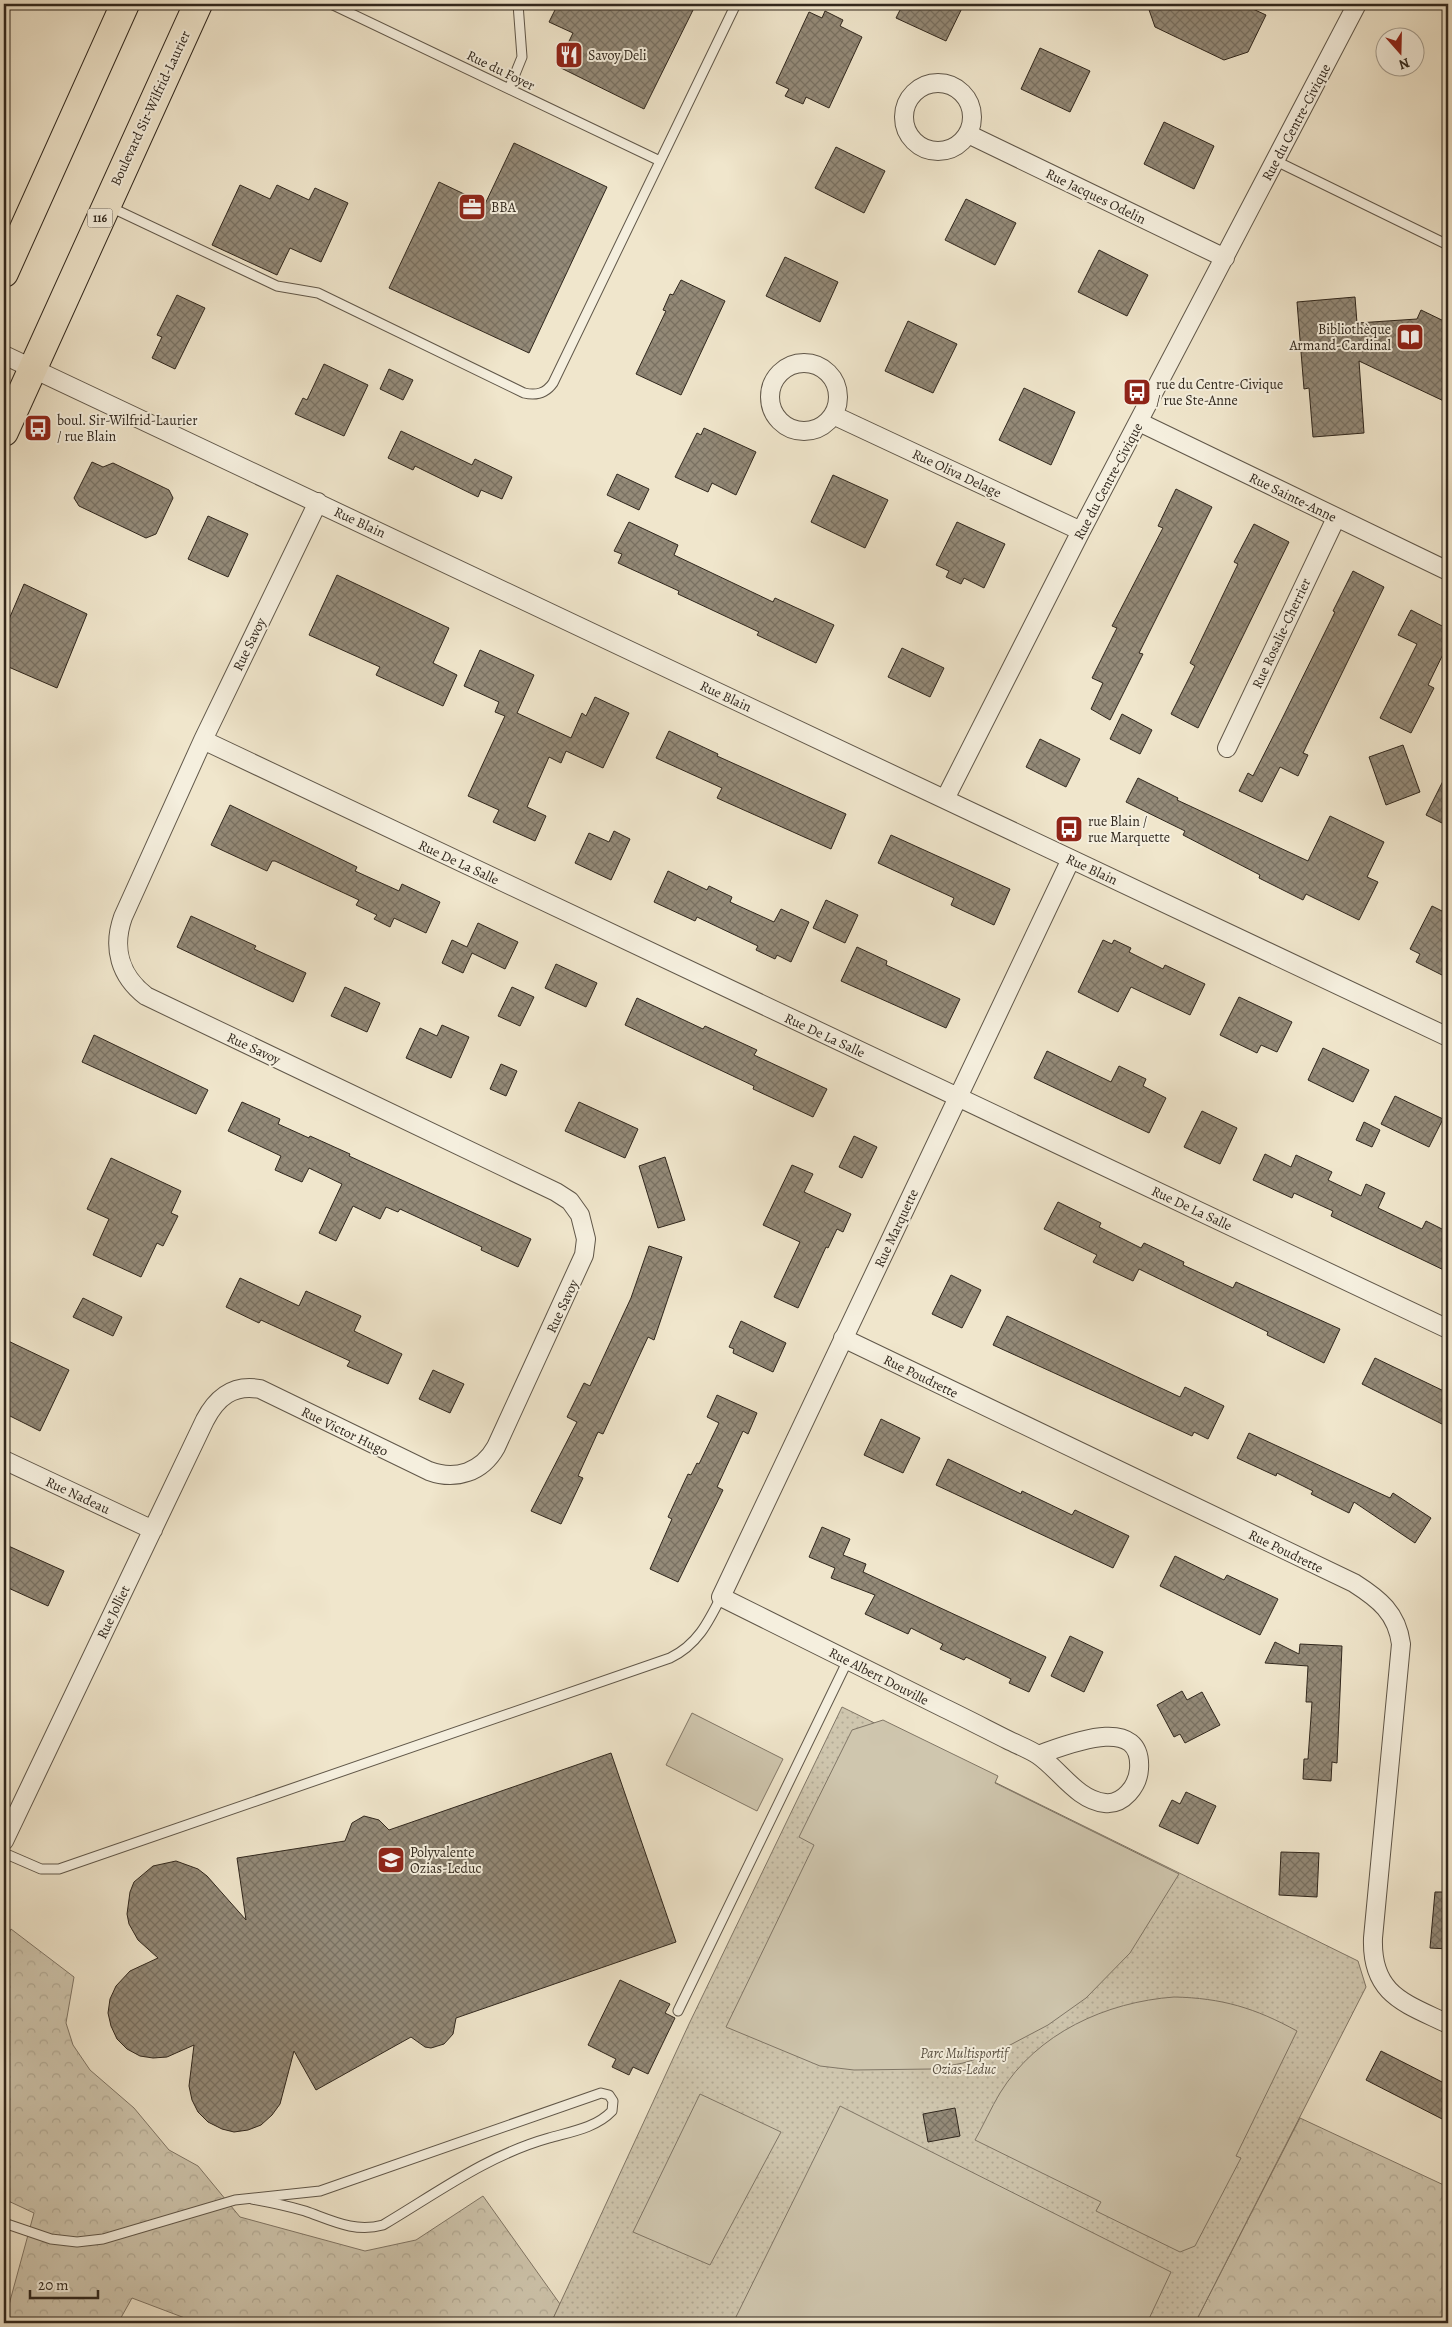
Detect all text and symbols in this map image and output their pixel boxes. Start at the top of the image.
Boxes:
street label: Boulevard Sir-Wilfrid-Laurier [106,27,195,189]
north arrow [1374,28,1424,78]
restaurant icon: Savoy Deli [554,40,584,70]
street label: Rue du Foyer [464,46,539,95]
place label: Savoy Deli [588,46,647,65]
text: N [1396,53,1412,74]
street label: Rue du Centre-Civique [1257,60,1335,184]
street label: Rue Jacques Odelin [1043,164,1149,229]
office icon: BBA [457,192,487,222]
place label: BBA [491,198,517,217]
road number: 116 [88,208,112,228]
place label: Bibliothèque Armand-Cardinal [1288,320,1392,355]
library icon: Bibliothèque Armand-Cardinal [1395,322,1425,352]
place label: rue du Centre-Civique / rue Ste-Anne [1156,375,1283,410]
bus stop icon: rue du Centre-Civique / rue Ste-Anne [1122,377,1152,407]
place label: boul. Sir-Wilfrid-Laurier / rue Blain [57,411,198,446]
bus stop icon: boul. Sir-Wilfrid-Laurier / rue Blain [23,413,53,443]
street label: Rue du Centre-Civique [1069,419,1147,543]
street label: Rue Oliva Delage [909,444,1005,502]
street label: Rue Sainte-Anne [1246,468,1340,527]
street label: Rue Blain [331,502,389,543]
street label: Rue Rosalie-Cherrier [1248,574,1316,692]
street label: Rue Savoy [228,614,271,674]
street label: Rue Blain [697,676,755,717]
place label: rue Blain / rue Marquette [1088,812,1170,847]
bus stop icon: rue Blain / rue Marquette [1054,814,1084,844]
street label: Rue De La Salle [415,835,502,889]
street label: Rue Blain [1063,849,1121,890]
street label: Rue De La Salle [781,1008,868,1062]
street label: Rue Savoy [224,1028,284,1069]
street label: Rue De La Salle [1148,1181,1235,1235]
street label: Rue Marquette [870,1186,923,1271]
street label: Rue Savoy [542,1276,583,1336]
street label: Rue Poudrette [880,1350,961,1403]
street label: Rue Victor Hugo [298,1402,391,1461]
street label: Rue Nadeau [43,1472,113,1519]
street label: Rue Poudrette [1245,1525,1326,1578]
street label: Rue Jolliet [92,1582,135,1642]
street label: Rue Albert Douville [826,1643,932,1710]
place label: Polyvalente Ozias-Leduc [410,1843,482,1878]
school or university icon: Polyvalente Ozias-Leduc [376,1845,406,1875]
park label: Parc Multisportif Ozias-Leduc [920,2044,1011,2079]
scale bar [30,2267,98,2299]
text: 20 m [38,2275,69,2295]

